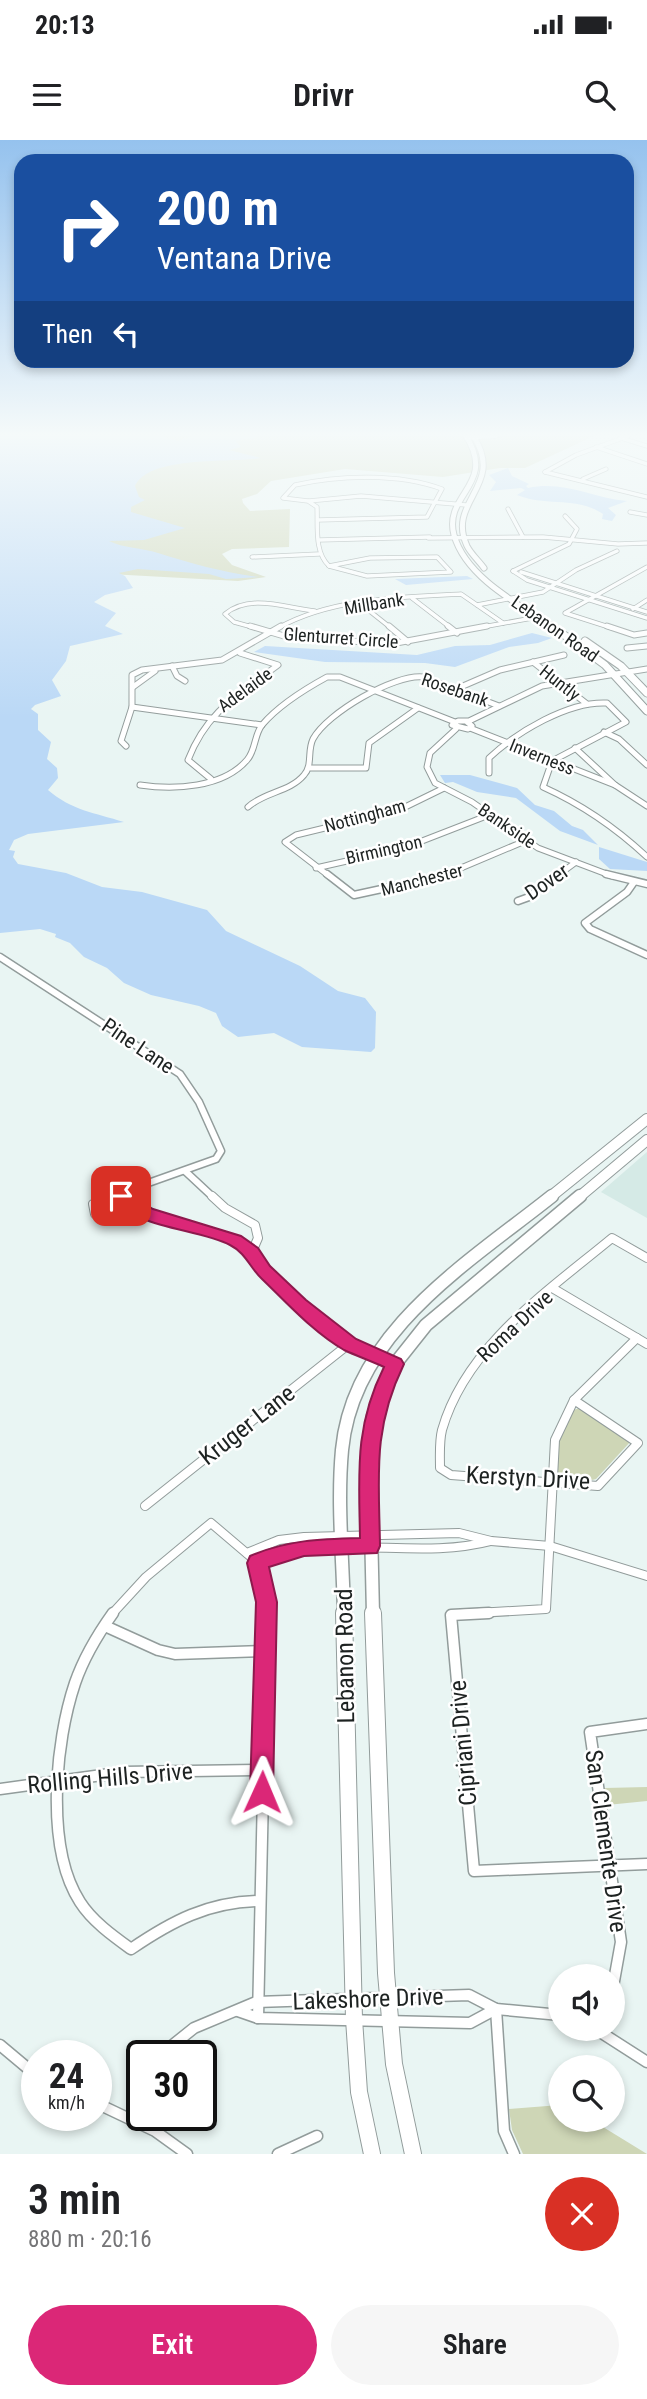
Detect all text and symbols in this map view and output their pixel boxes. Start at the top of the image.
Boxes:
text: 20:13 [35,10,95,40]
icon: menu [28,76,66,114]
text: Drivr [293,76,354,114]
icon: search [581,76,619,114]
text: 200 m [157,180,279,237]
icon: right [42,182,133,273]
text: Ventana Drive [157,239,332,277]
icon: left [107,315,145,353]
text: Then [42,319,93,349]
street label: Millbank [342,588,405,619]
street label: Lebanon Road [508,591,603,666]
street label: Glenturret Circle [283,623,399,652]
street label: Huntly [536,660,585,705]
street label: Adelaide [213,663,276,716]
street label: Rosebank [419,668,491,711]
street label: Inverness [507,734,578,779]
street label: Nottingham [322,795,408,836]
street label: Bankside [474,799,540,852]
street label: Birmington [344,831,424,868]
street label: Manchester [379,859,466,900]
street label: Dover [521,859,573,905]
street label: Pine Lane [98,1013,179,1079]
pin [91,1166,151,1226]
icon: arrive [102,1177,140,1215]
street label: Roma Drive [472,1285,558,1367]
street label: Kruger Lane [194,1379,300,1471]
street label: Kerstyn Drive [465,1461,591,1495]
street label: Lebanon Road [330,1588,360,1724]
street label: Cipriani Drive [444,1679,482,1807]
street label: San Clemente Drive [579,1748,633,1934]
position arrow [225,1755,299,1829]
street label: Rolling Hills Drive [26,1757,194,1799]
map controls [548,1964,625,2132]
button: sound [548,1964,625,2041]
street label: Lakeshore Drive [292,1982,444,2016]
speed limit sign: 30 [126,2040,217,2131]
button: search [548,2055,625,2132]
text: 24 [49,2056,84,2097]
text: km/h [48,2092,85,2113]
text: 3 min [28,2175,121,2224]
button: close [545,2177,619,2251]
text: 880 m · 20:16 [28,2226,152,2253]
button: Exit [28,2305,317,2385]
button: Share [331,2305,619,2385]

